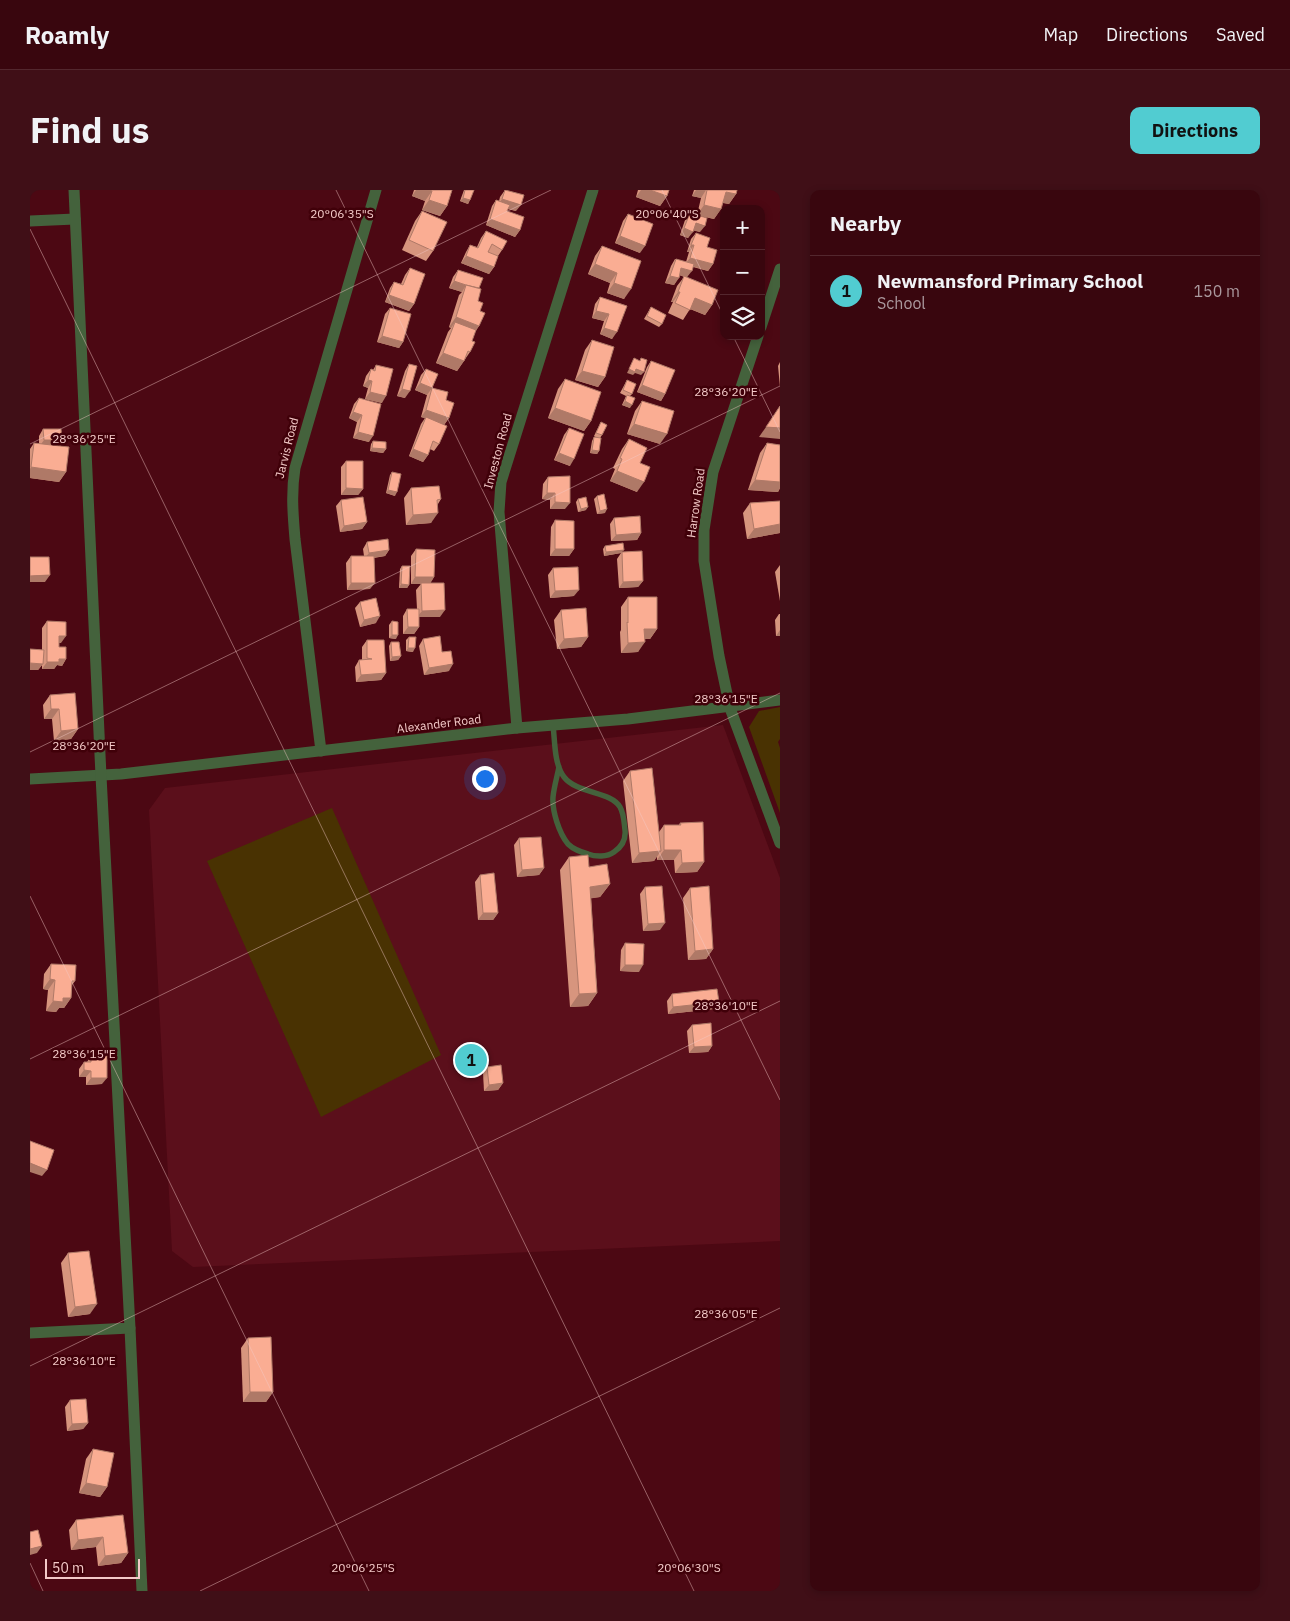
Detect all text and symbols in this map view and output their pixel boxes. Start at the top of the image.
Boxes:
text: Roamly [25,19,109,51]
text: Map [1043,23,1078,46]
text: Directions [1106,23,1188,46]
text: Saved [1216,23,1265,46]
text: Find us [30,107,149,153]
button: Directions [1130,107,1260,154]
map controls [720,205,765,340]
button: + [720,205,765,250]
text: 20°06'35"S [310,206,374,221]
text: 20°06'40"S [635,206,699,221]
text: Nearby [830,209,901,237]
button: − [720,250,765,295]
text: Newmansford Primary School [877,269,1143,293]
text: 1 [841,281,851,301]
text: 150 m [1193,281,1240,301]
text: School [877,293,926,313]
button: layers [720,295,765,340]
text: 28°36'20"E [694,384,758,399]
street label: Investon Road [480,411,515,490]
street label: Jarvis Road [272,416,301,480]
text: 28°36'25"E [52,431,116,446]
street label: Harrow Road [683,467,708,539]
text: 28°36'15"E [694,691,758,706]
street label: Alexander Road [396,711,482,736]
text: 28°36'20"E [52,738,116,753]
your location [472,766,498,792]
text: 28°36'10"E [694,998,758,1013]
pin: 1 [455,1041,487,1079]
text: 28°36'15"E [52,1046,116,1061]
text: 28°36'05"E [694,1306,758,1321]
text: 28°36'10"E [52,1353,116,1368]
scale bar [45,1556,140,1579]
text: 50 m [52,1559,84,1577]
text: 20°06'25"S [331,1560,395,1575]
text: 20°06'30"S [657,1560,721,1575]

